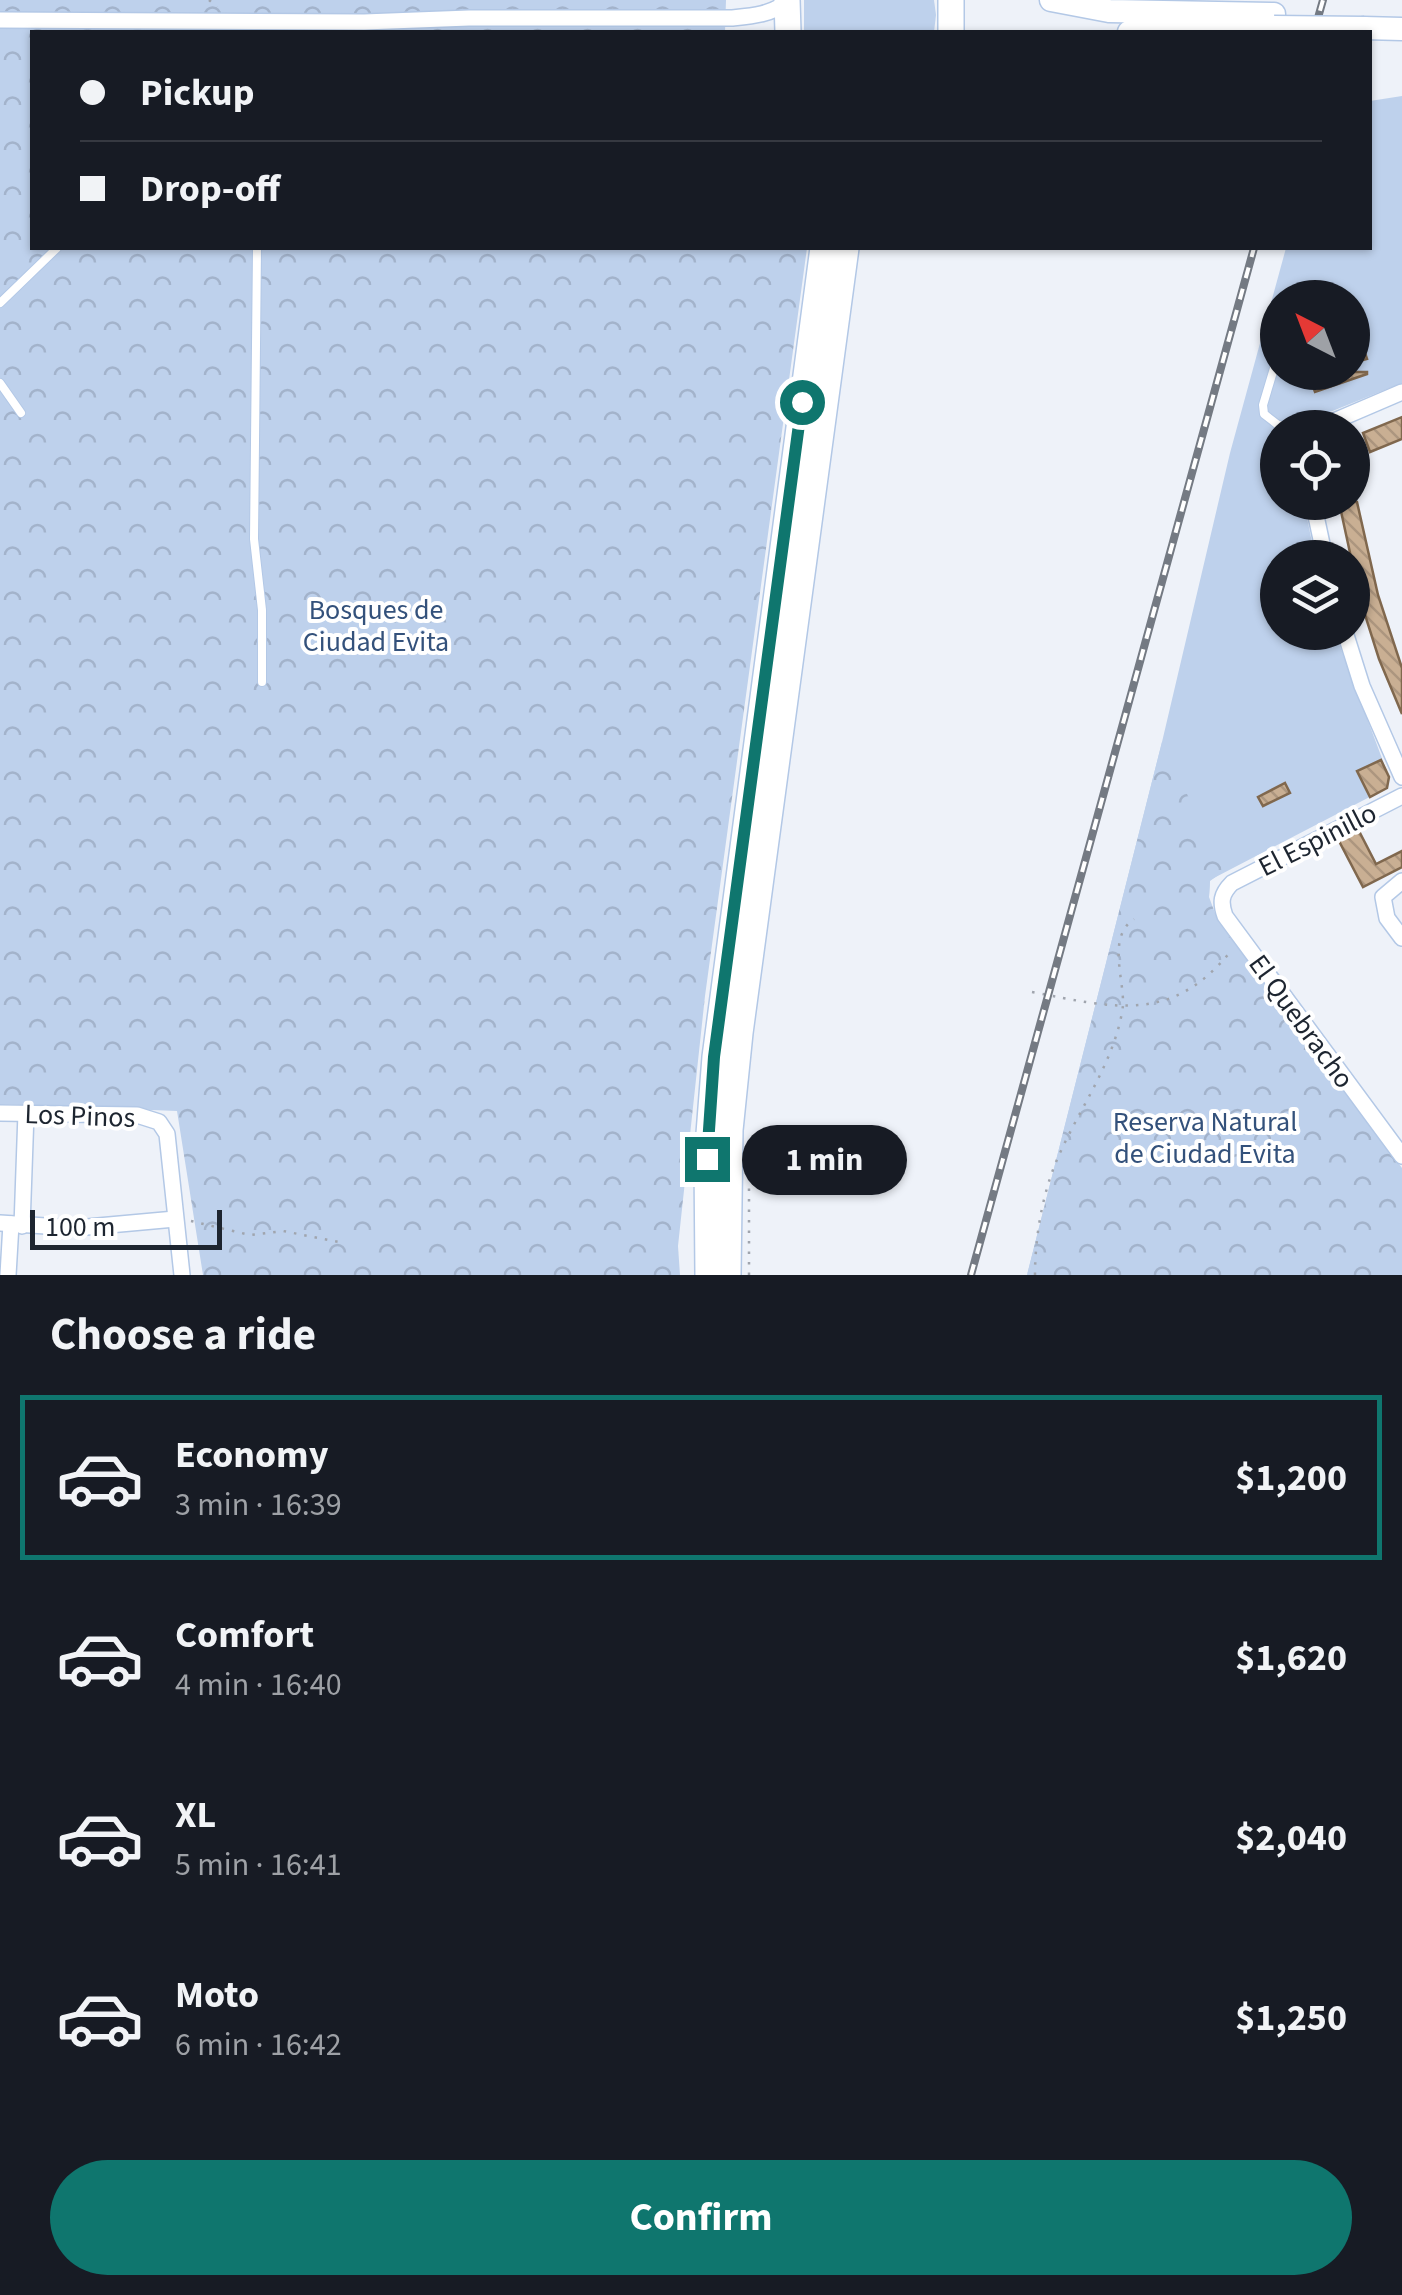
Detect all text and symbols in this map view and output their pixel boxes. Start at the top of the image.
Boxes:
text: Pickup [140,66,254,120]
text: Drop-off [140,162,280,216]
north arrow [1260,280,1370,390]
map controls [1260,280,1370,650]
route start [780,380,825,425]
button: locate [1260,410,1370,520]
button: layers [1260,540,1370,650]
park label: Bosques de Ciudad Evita [303,590,449,662]
street label: El Espinillo [1251,793,1384,887]
street label: El Quebracho [1239,946,1364,1097]
street label: Los Pinos [24,1094,136,1138]
park label: Reserva Natural de Ciudad Evita [1113,1102,1297,1174]
callout: 1 min [742,1124,907,1194]
route end [685,1137,730,1182]
text: 1 min [786,1137,863,1183]
scale bar [30,1205,222,1250]
text: 100 m [45,1207,116,1247]
text: Choose a ride [50,1303,316,1367]
text: Economy [175,1428,328,1482]
icon: car [55,1433,145,1523]
text: $1,200 [1235,1451,1347,1505]
text: 3 min · 16:39 [175,1482,342,1528]
text: Comfort [175,1608,314,1662]
icon: car [55,1613,145,1703]
text: $1,620 [1235,1631,1347,1685]
text: 4 min · 16:40 [175,1662,342,1708]
text: XL [175,1788,216,1842]
icon: car [55,1793,145,1883]
text: $2,040 [1235,1811,1347,1865]
text: 5 min · 16:41 [175,1842,342,1888]
text: Moto [175,1968,259,2022]
icon: car [55,1973,145,2063]
text: $1,250 [1235,1991,1347,2045]
text: 6 min · 16:42 [175,2022,342,2068]
button: Confirm [50,2160,1352,2275]

